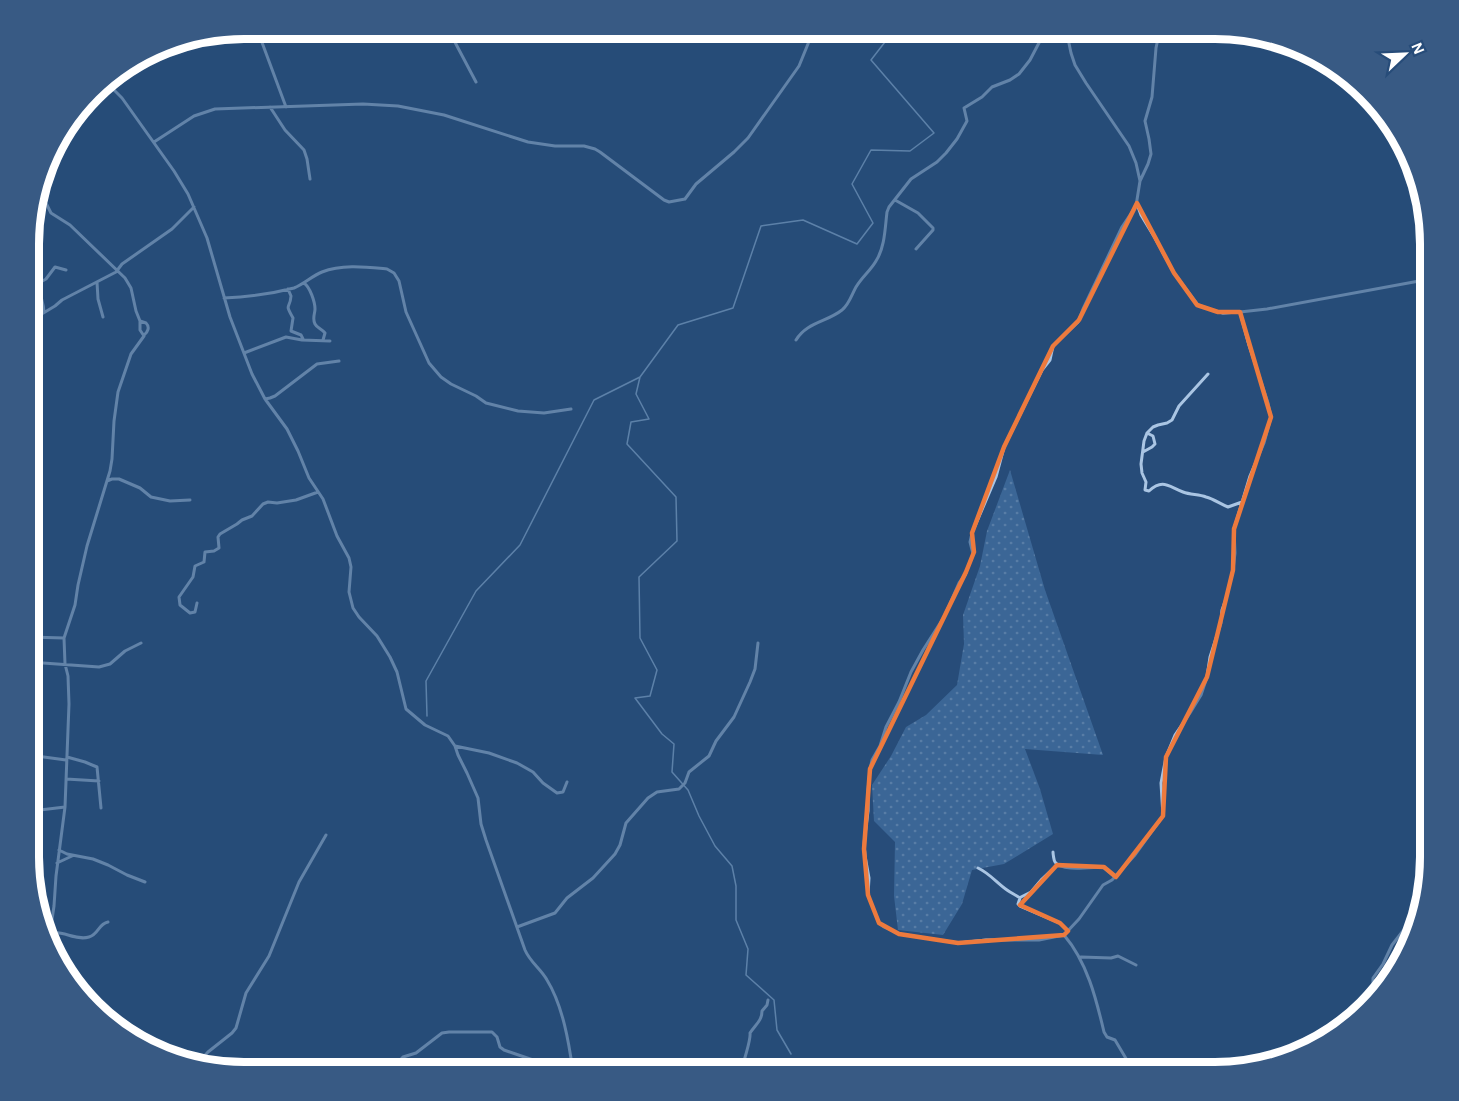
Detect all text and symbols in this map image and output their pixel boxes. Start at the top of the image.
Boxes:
north arrow [1375,24,1435,84]
text: N [1408,40,1427,57]

